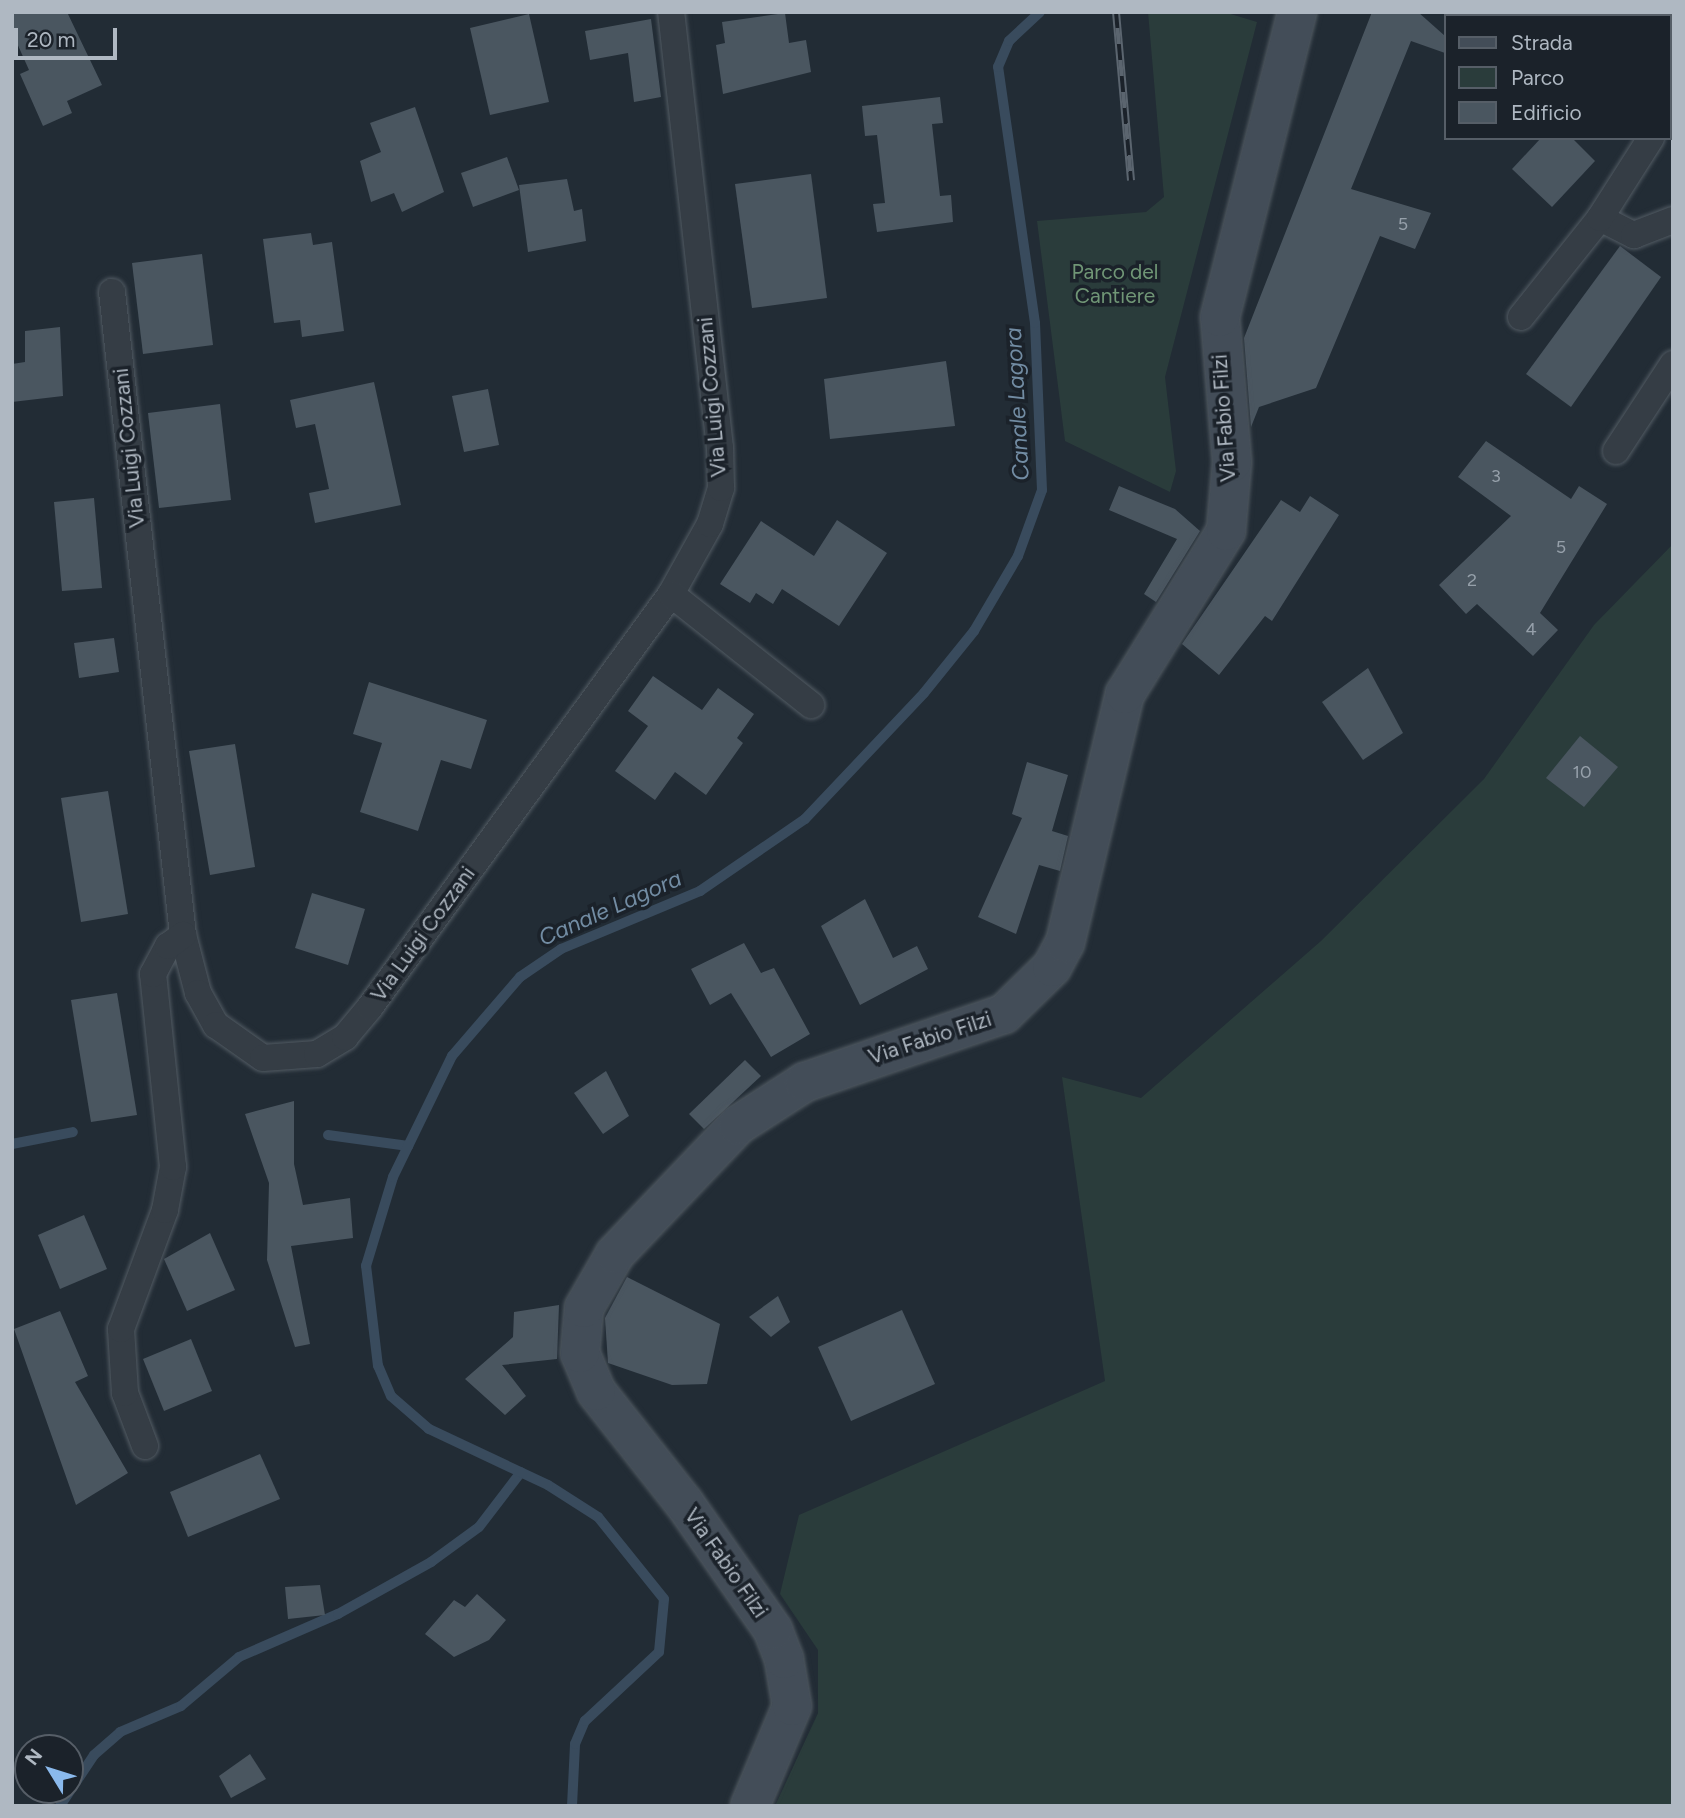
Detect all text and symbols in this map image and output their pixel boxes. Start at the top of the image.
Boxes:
scale bar [18,14,121,58]
legend [1444,14,1671,140]
text: 20 m [27,27,75,52]
text: Strada [1511,30,1573,55]
text: Parco [1511,65,1564,90]
text: Edificio [1511,100,1582,125]
house number: 5 [1398,213,1408,235]
park label: Parco del Cantiere [1072,259,1158,309]
street label: Via Luigi Cozzani [692,316,732,478]
water label: Canale Lagora [999,327,1035,481]
street label: Via Fabio Filzi [1207,353,1241,483]
street label: Via Luigi Cozzani [108,367,150,529]
house number: 3 [1491,465,1501,487]
house number: 5 [1556,536,1566,558]
house number: 2 [1467,569,1477,591]
house number: 4 [1525,618,1537,640]
house number: 10 [1573,761,1591,783]
street label: Via Luigi Cozzani [366,862,480,1006]
water label: Canale Lagora [534,864,686,952]
street label: Via Fabio Filzi [865,1006,995,1070]
street label: Via Fabio Filzi [679,1503,773,1623]
north arrow [14,1734,84,1804]
text: N [20,1744,47,1770]

